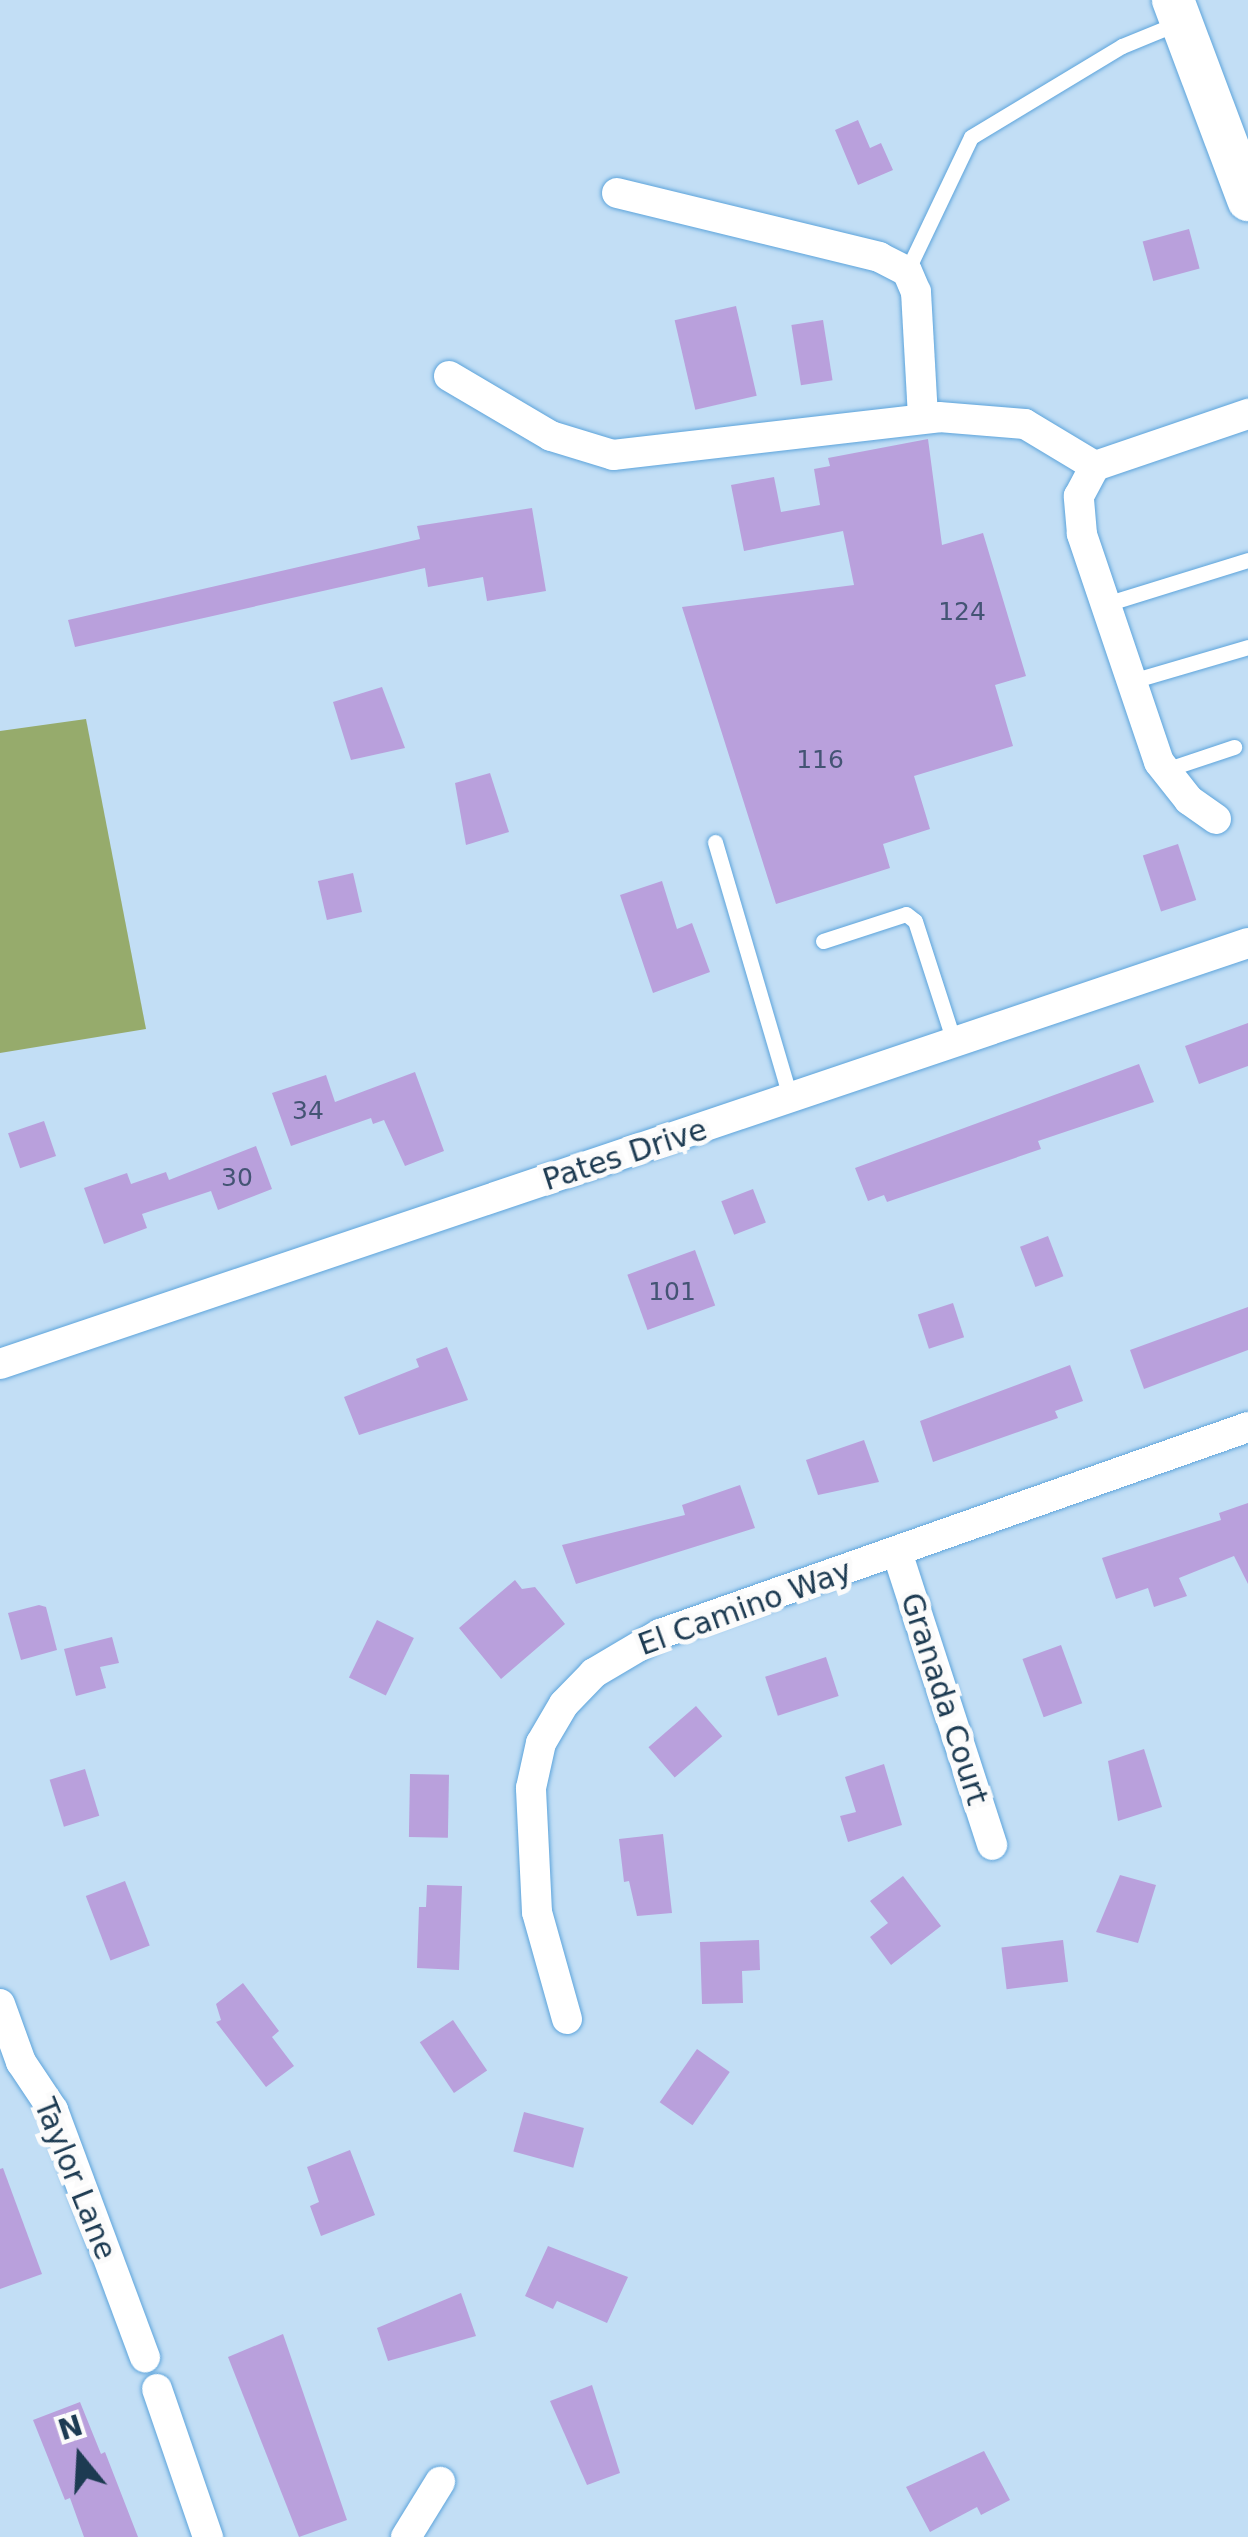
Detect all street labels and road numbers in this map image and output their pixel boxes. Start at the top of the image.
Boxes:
street label: Pates Drive [538,1112,712,1198]
street label: El Camino Way [633,1553,857,1663]
street label: Granada Court [893,1588,995,1810]
street label: Taylor Lane [26,2093,124,2265]

